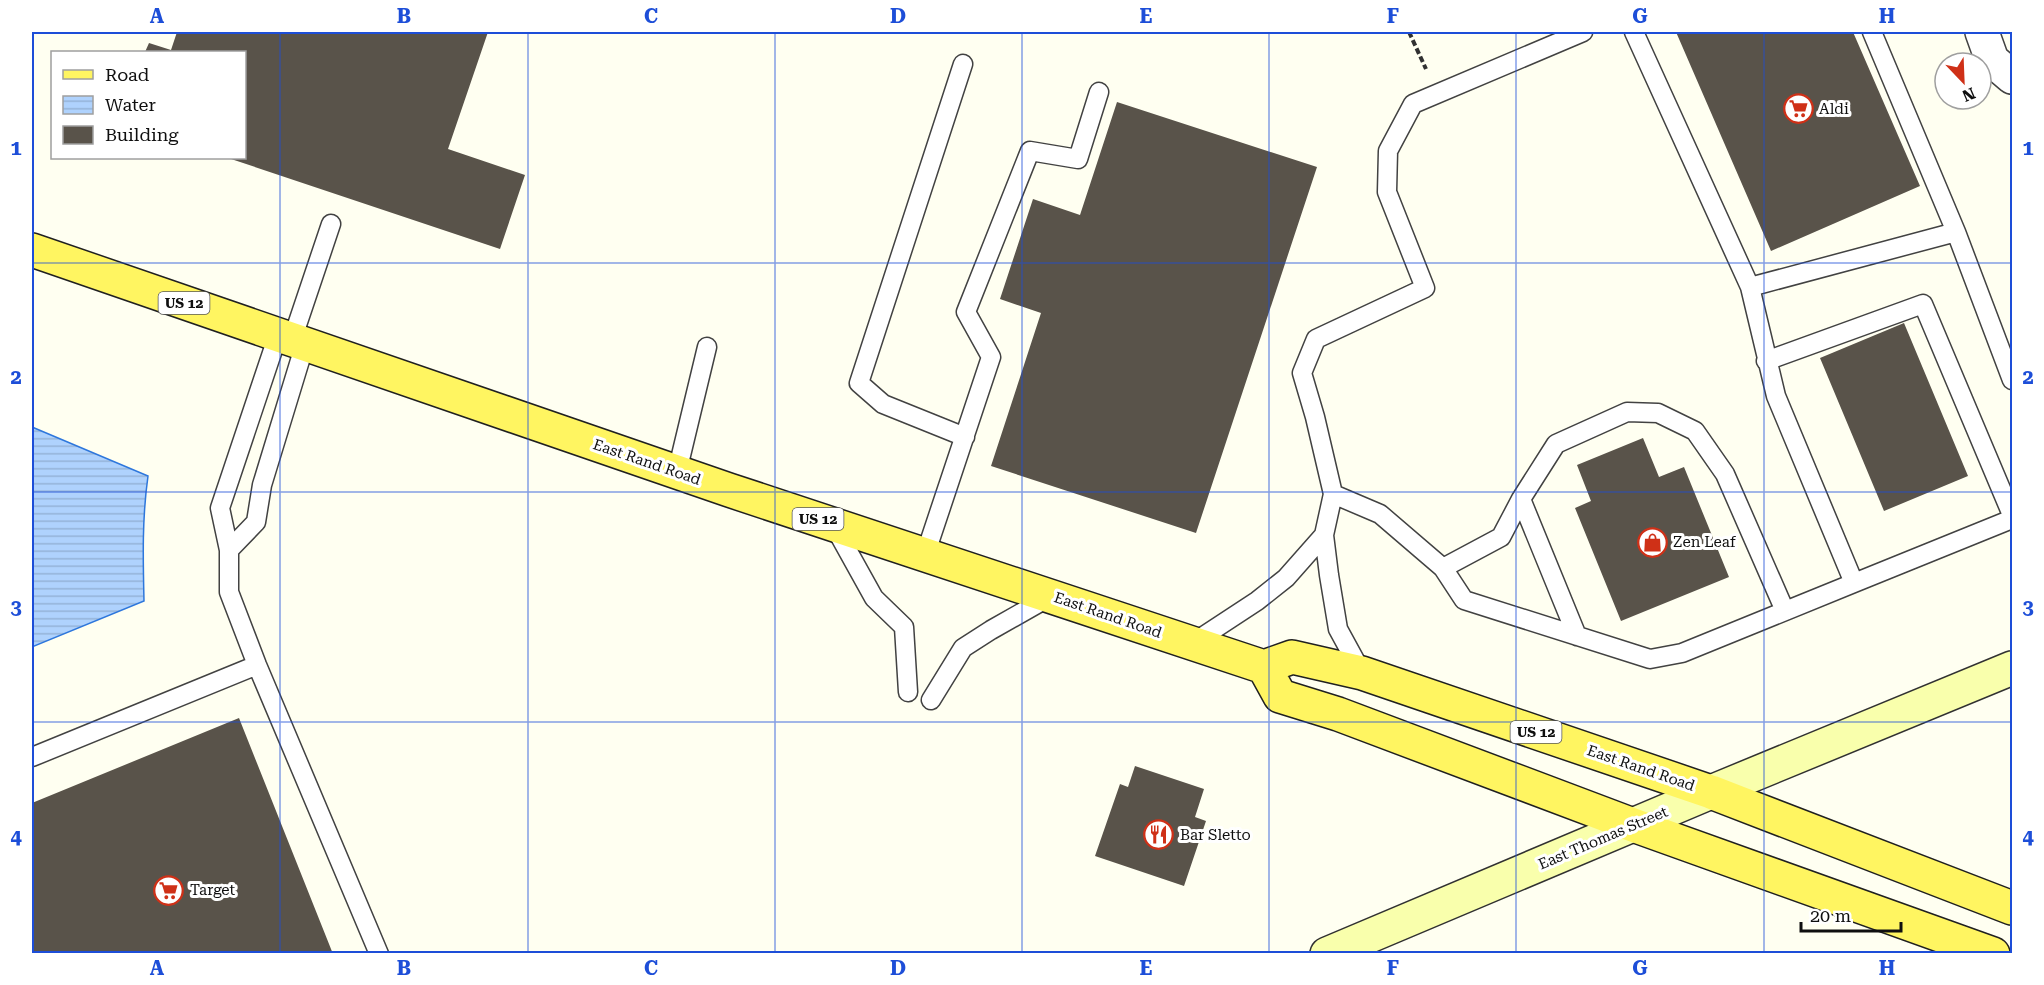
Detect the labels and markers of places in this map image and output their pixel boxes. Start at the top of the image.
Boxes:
supermarket icon: Aldi [1782,93,1814,125]
place label: Aldi [1819,100,1849,118]
shop icon: Zen Leaf [1636,526,1668,558]
place label: Zen Leaf [1673,533,1737,551]
restaurant icon: Bar Sletto [1143,819,1175,851]
place label: Bar Sletto [1180,826,1251,844]
supermarket icon: Target [153,874,185,906]
place label: Target [190,881,236,899]

